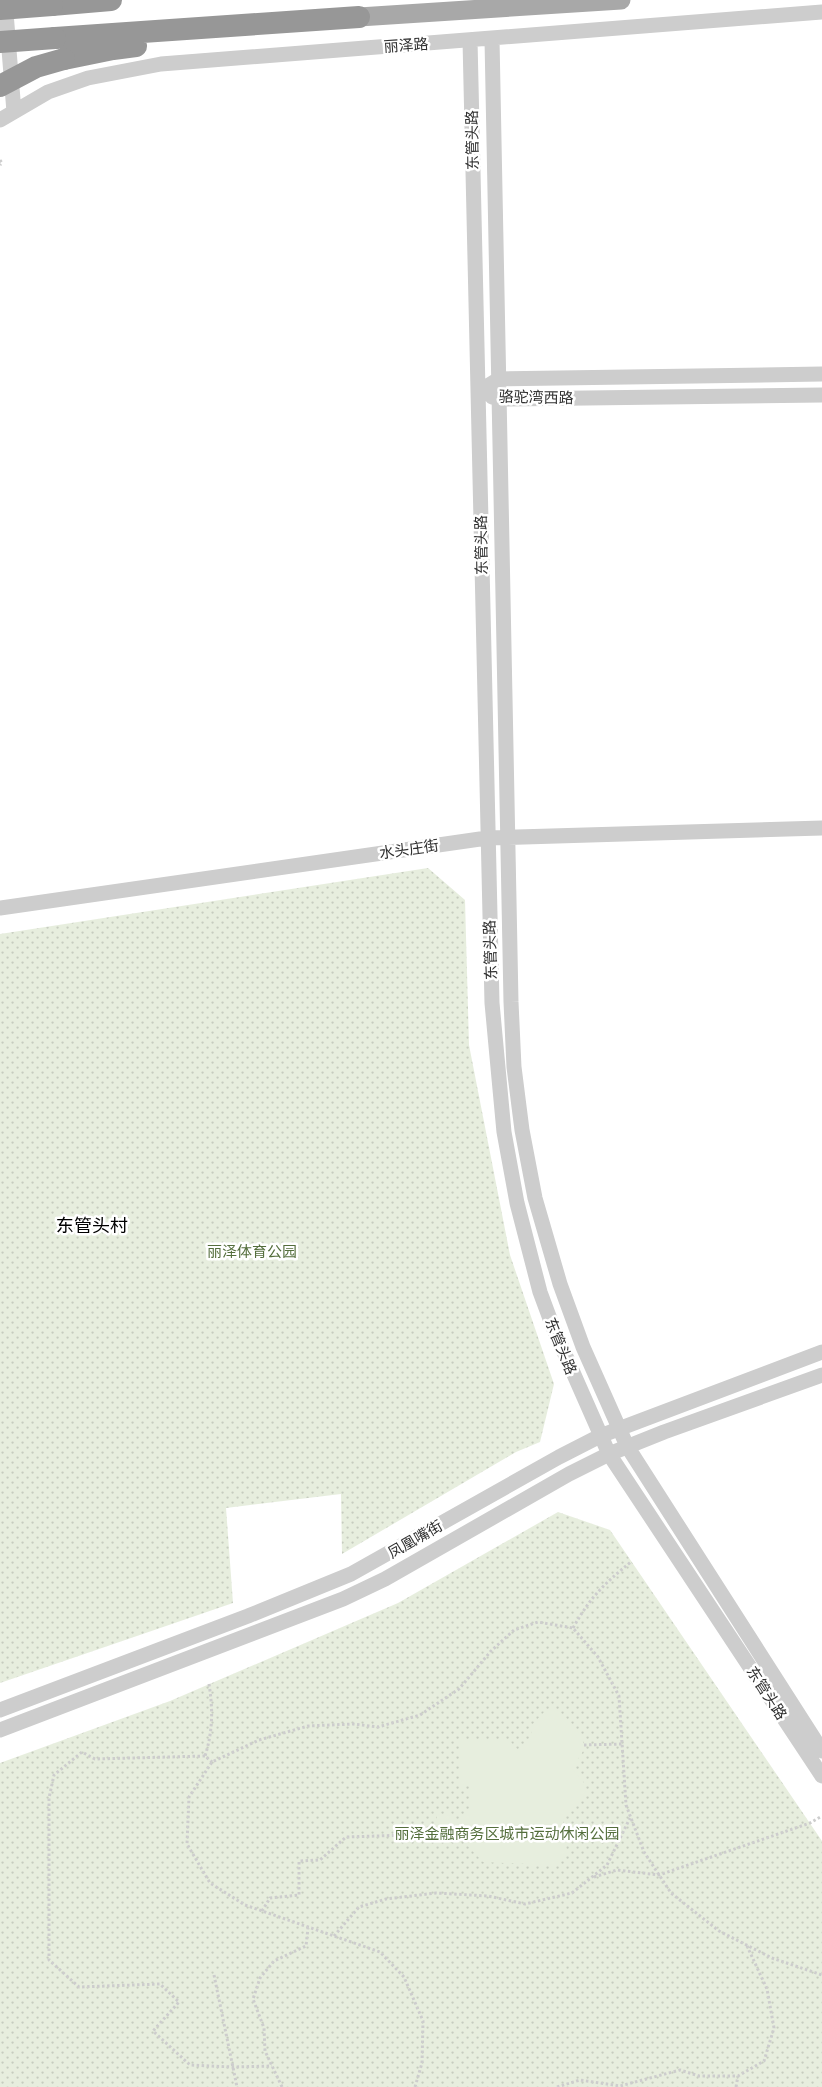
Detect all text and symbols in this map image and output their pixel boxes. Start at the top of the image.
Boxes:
street label: 丽泽路 [383,34,429,56]
street label: 东管头路 [462,110,482,170]
street label: 骆驼湾西路 [498,387,574,407]
street label: 东管头路 [471,515,491,575]
street label: 水头庄街 [378,835,440,863]
street label: 东管头路 [479,920,501,980]
district label: 东管头村 [56,1215,128,1237]
park label: 丽泽体育公园 [207,1242,297,1261]
street label: 东管头路 [541,1315,581,1377]
street label: 凤凰嘴街 [384,1516,446,1562]
street label: 东管头路 [743,1663,791,1723]
park label: 丽泽金融商务区城市运动休闲公园 [394,1824,620,1843]

